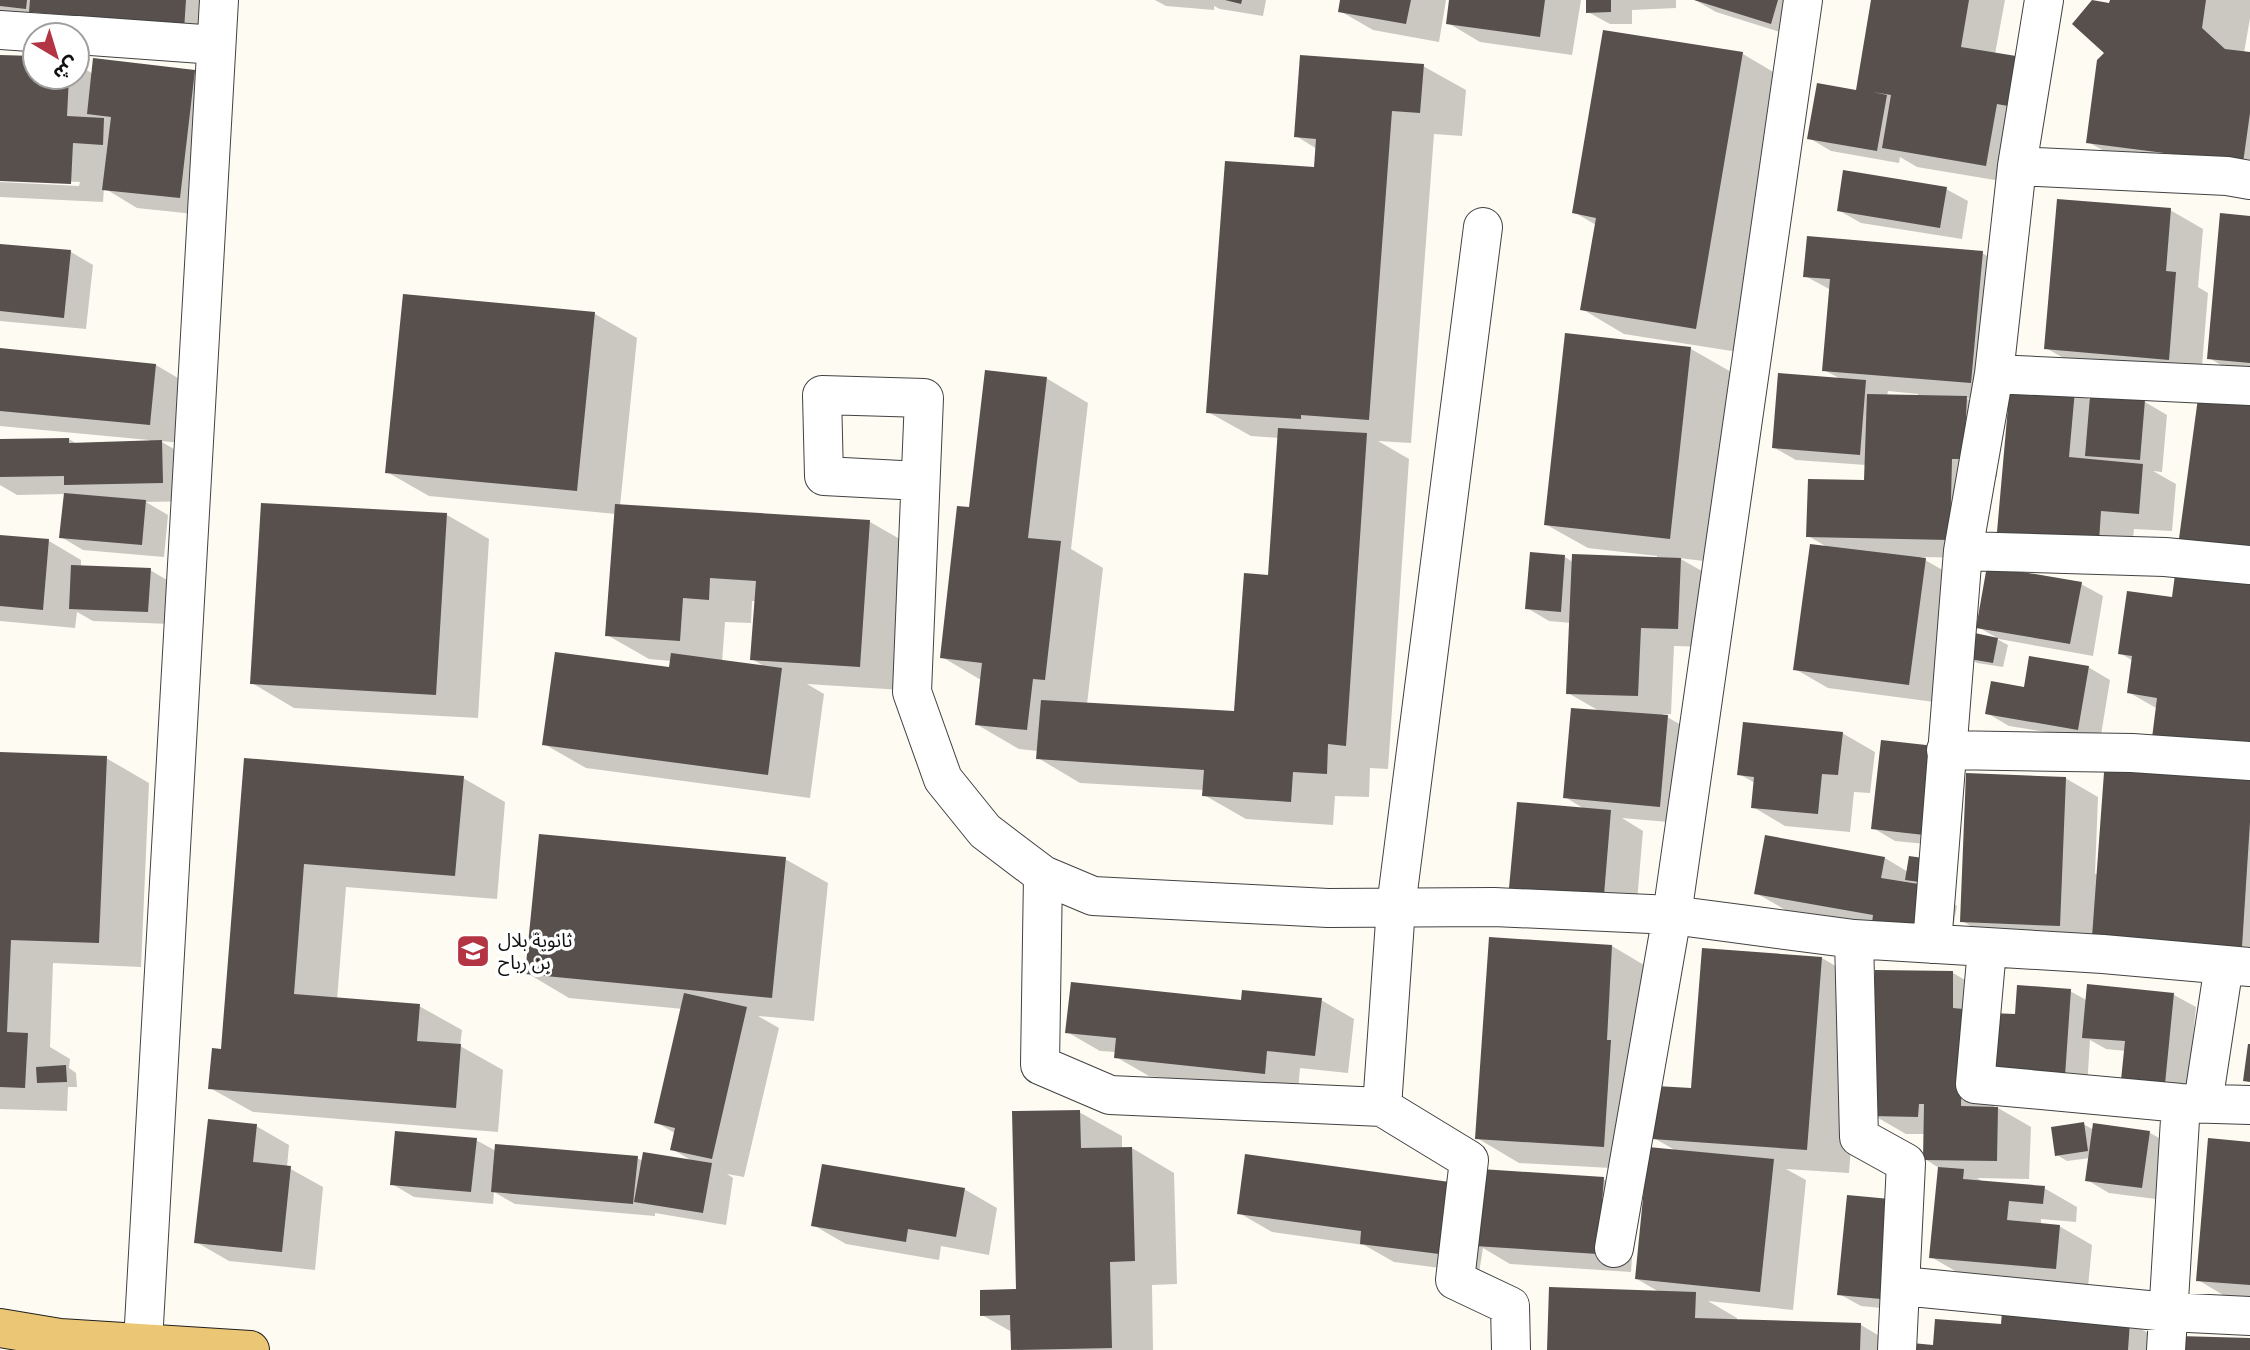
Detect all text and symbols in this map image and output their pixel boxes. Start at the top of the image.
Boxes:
north arrow [21,21,91,91]
text: ش [49,52,84,87]
place label: ثانوية بلال بن رباح [498,928,572,976]
school or university icon: ثانوية بلال بن رباح [454,932,492,970]

